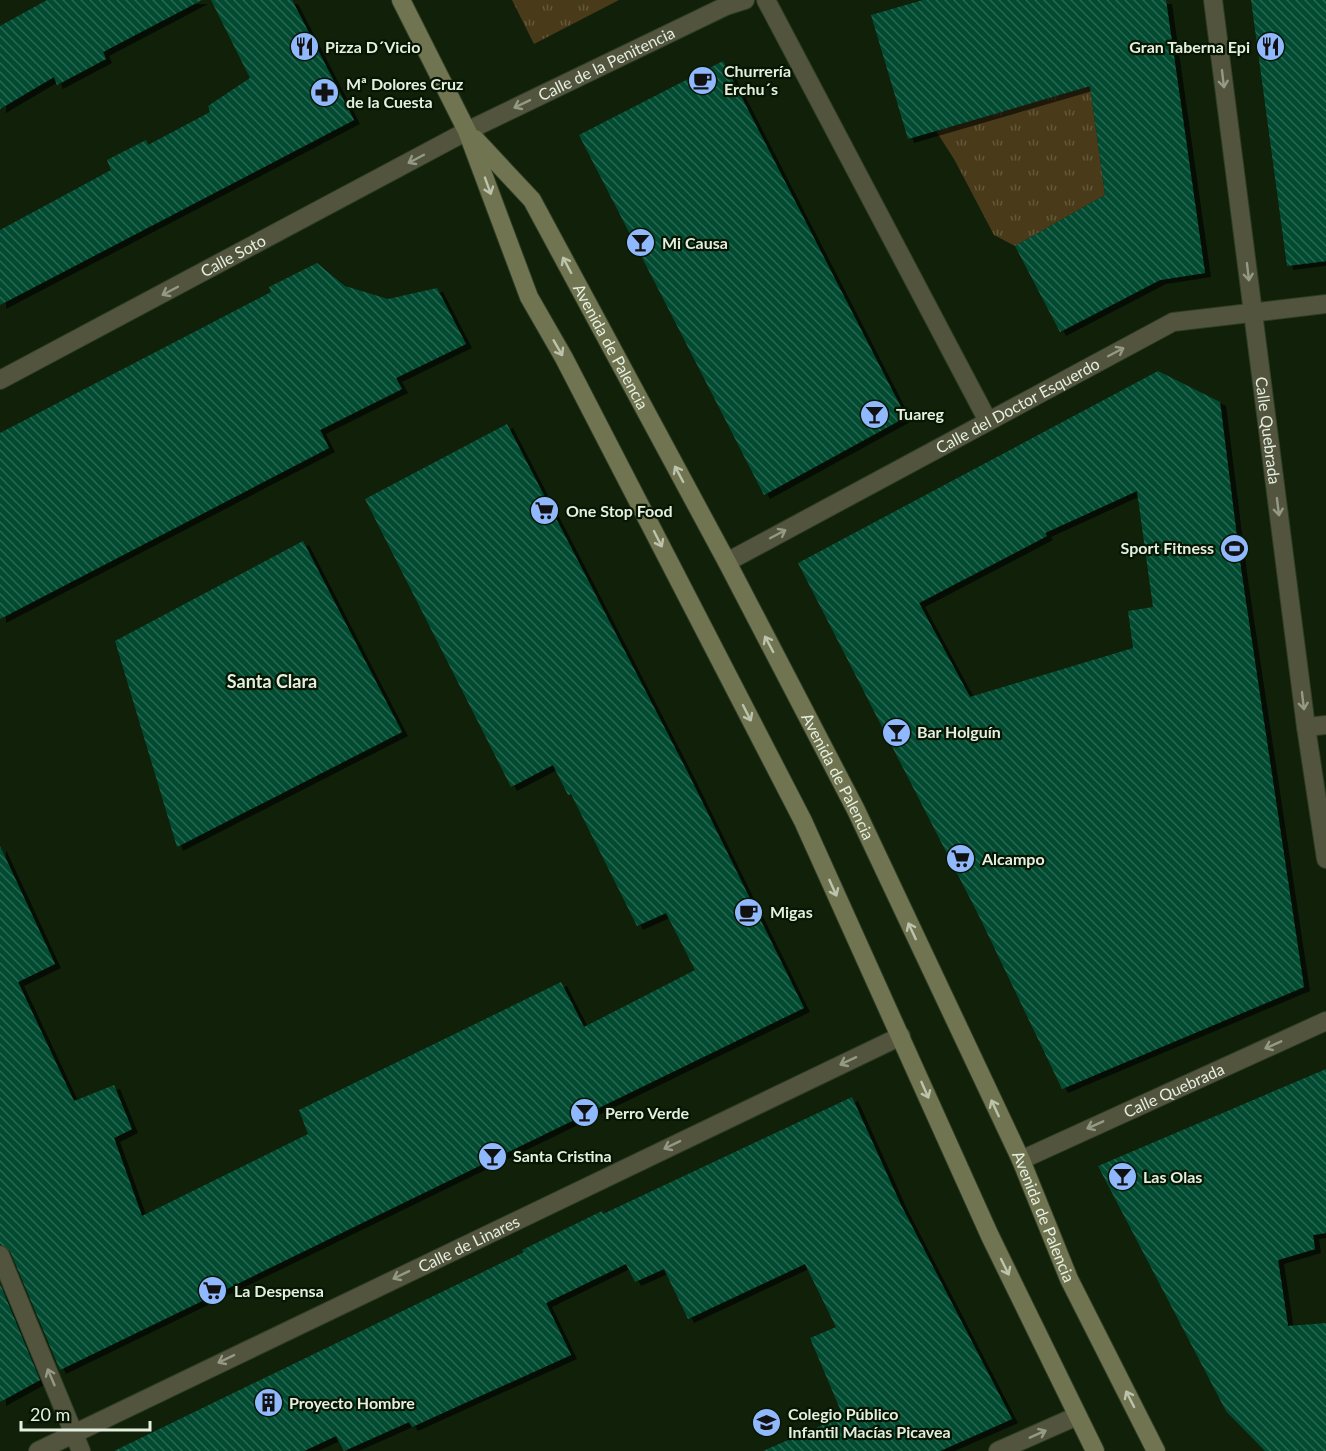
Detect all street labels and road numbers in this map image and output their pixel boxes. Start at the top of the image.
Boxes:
street label: Calle de la Penitencia [535,22,677,104]
street label: Calle Soto [197,230,269,280]
street label: Avenida de Palencia [570,280,653,412]
street label: Calle del Doctor Esquerdo [932,353,1103,457]
street label: Calle Quebrada [1252,375,1285,485]
street label: Avenida de Palencia [798,709,879,843]
street label: Calle Quebrada [1120,1059,1227,1121]
street label: Avenida de Palencia [1009,1147,1079,1285]
street label: Calle de Linares [415,1211,522,1276]

